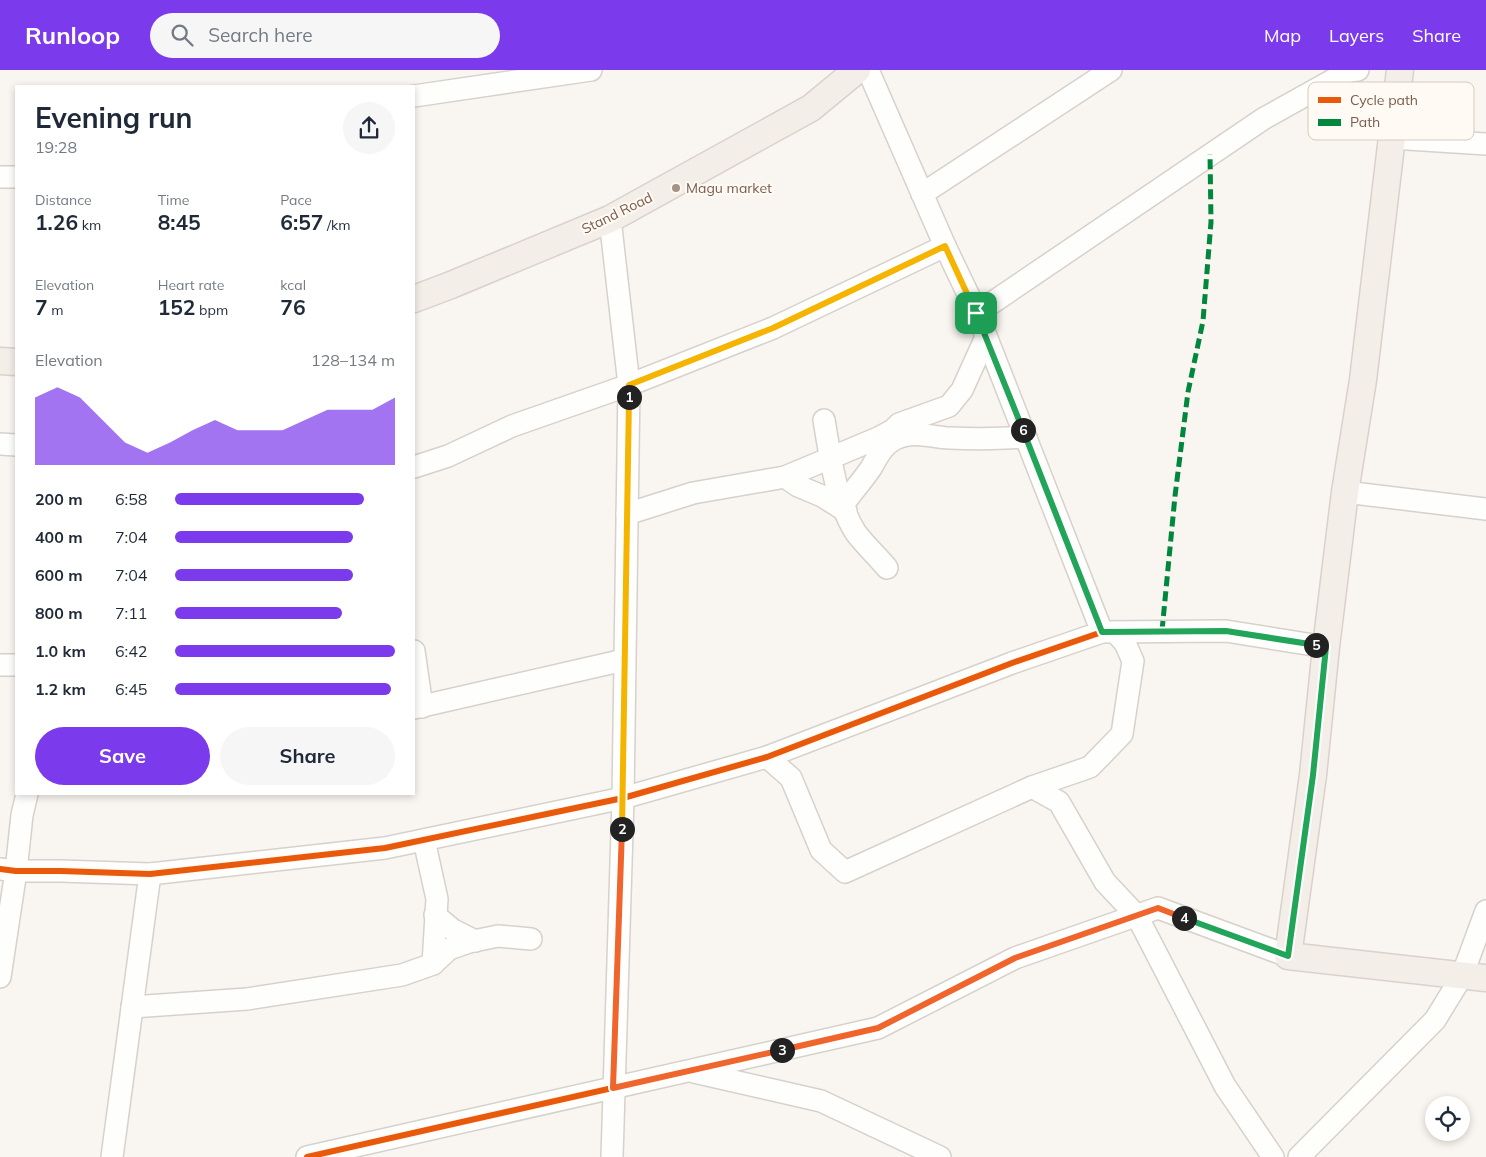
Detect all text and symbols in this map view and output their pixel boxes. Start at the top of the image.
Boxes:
search box [150,13,500,58]
text: Runloop [25,20,120,50]
icon: search [168,21,196,49]
text: Search here [208,23,313,47]
text: Map [1264,24,1301,47]
text: Layers [1329,24,1384,47]
text: Share [1412,24,1461,47]
legend [1308,82,1474,140]
text: Cycle path [1350,91,1418,109]
text: Evening run [35,100,192,135]
button: share [343,102,395,154]
text: Path [1350,113,1380,131]
text: 19:28 [35,137,77,157]
place label: Magu market [686,179,772,197]
marker: Magu market [670,182,682,194]
street label: Stand Road [579,188,655,238]
text: Distance [35,191,92,209]
text: Time [158,191,189,209]
text: Pace [280,191,312,209]
text: 1.26 [35,209,78,235]
text: 8:45 [158,209,201,235]
text: 6:57 [280,209,323,235]
text: km [78,216,101,234]
text: /km [323,216,350,234]
text: Elevation [35,276,94,294]
text: Heart rate [158,276,224,294]
text: kcal [280,276,306,294]
pin [955,292,997,334]
text: 7 [35,294,48,320]
text: 152 [158,294,195,320]
text: 76 [280,294,306,320]
icon: arrive [962,299,990,327]
text: m [48,301,64,319]
text: bpm [195,301,228,319]
text: Elevation [35,350,103,370]
text: 128–134 m [311,350,395,370]
pin: 1 [616,384,642,410]
text: 1 [625,388,634,406]
pin: 6 [1010,418,1036,442]
text: 6 [1019,421,1028,439]
text: 200 m [35,489,83,509]
text: 6:58 [115,489,147,509]
text: 400 m [35,527,83,547]
text: 7:04 [115,527,147,547]
text: 600 m [35,565,83,585]
text: 7:04 [115,565,147,585]
text: 800 m [35,603,83,623]
text: 7:11 [115,603,147,623]
pin: 5 [1304,632,1328,658]
text: 5 [1312,636,1321,654]
text: 1.0 km [35,641,86,661]
text: 6:42 [115,641,147,661]
text: 1.2 km [35,679,86,699]
text: 6:45 [115,679,147,699]
button: Save [35,727,210,785]
button: Share [220,727,395,785]
pin: 2 [610,816,634,842]
text: 2 [618,820,627,838]
pin: 4 [1172,906,1196,930]
text: 4 [1180,909,1189,927]
pin: 3 [770,1038,794,1062]
text: 3 [778,1041,787,1059]
map controls [1425,1096,1470,1141]
button: locate [1425,1096,1470,1141]

